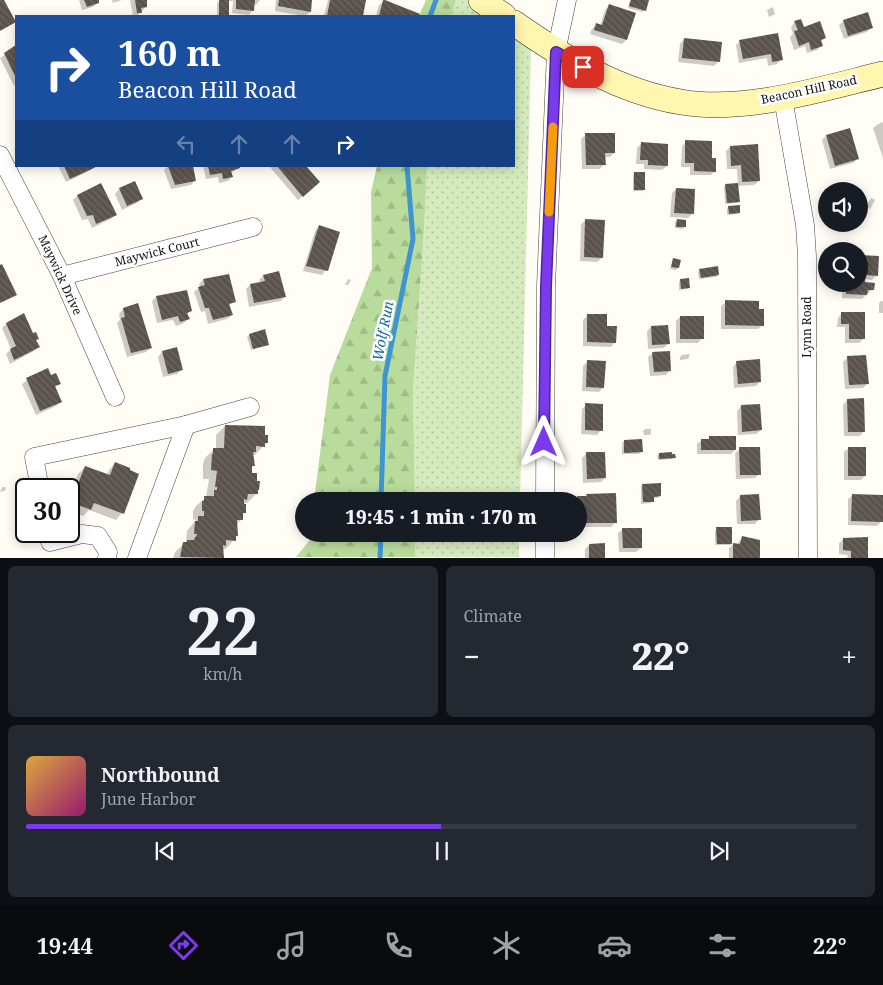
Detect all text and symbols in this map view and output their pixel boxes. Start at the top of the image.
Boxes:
text: 160 m [118,29,221,76]
icon: right [35,35,100,100]
pin [562,46,604,88]
icon: arrive [569,53,597,81]
street label: Beacon Hill Road [759,71,859,108]
text: Beacon Hill Road [118,74,297,104]
icon: left [172,130,200,158]
icon: ahead [225,130,253,158]
icon: ahead [278,130,306,158]
icon: right [331,130,359,158]
map controls [818,182,868,292]
button: sound [818,182,868,232]
street label: Maywick Drive [34,232,86,318]
street label: Maywick Court [113,233,201,270]
button: search [818,242,868,292]
street label: Lynn Road [798,296,815,358]
water label: Wolf Run [367,299,398,362]
position arrow [517,415,569,467]
speed limit sign: 30 [15,478,80,543]
text: 19:45 · 1 min · 170 m [345,504,537,530]
text: 22 [186,586,259,674]
text: Climate [464,605,522,627]
text: 22° [631,629,690,681]
text: − [464,637,480,675]
text: + [841,637,857,675]
text: km/h [203,663,242,685]
text: Northbound [101,762,220,788]
text: June Harbor [101,788,196,810]
icon: previous [151,837,179,865]
icon: pause [428,837,456,865]
icon: next [705,837,733,865]
icon: directions [166,928,201,963]
icon: music [274,928,309,963]
icon: phone [381,928,416,963]
icon: climate [489,928,524,963]
icon: car [597,928,632,963]
icon: filters [705,928,740,963]
text: 19:44 [36,930,93,960]
text: 22° [813,930,847,960]

